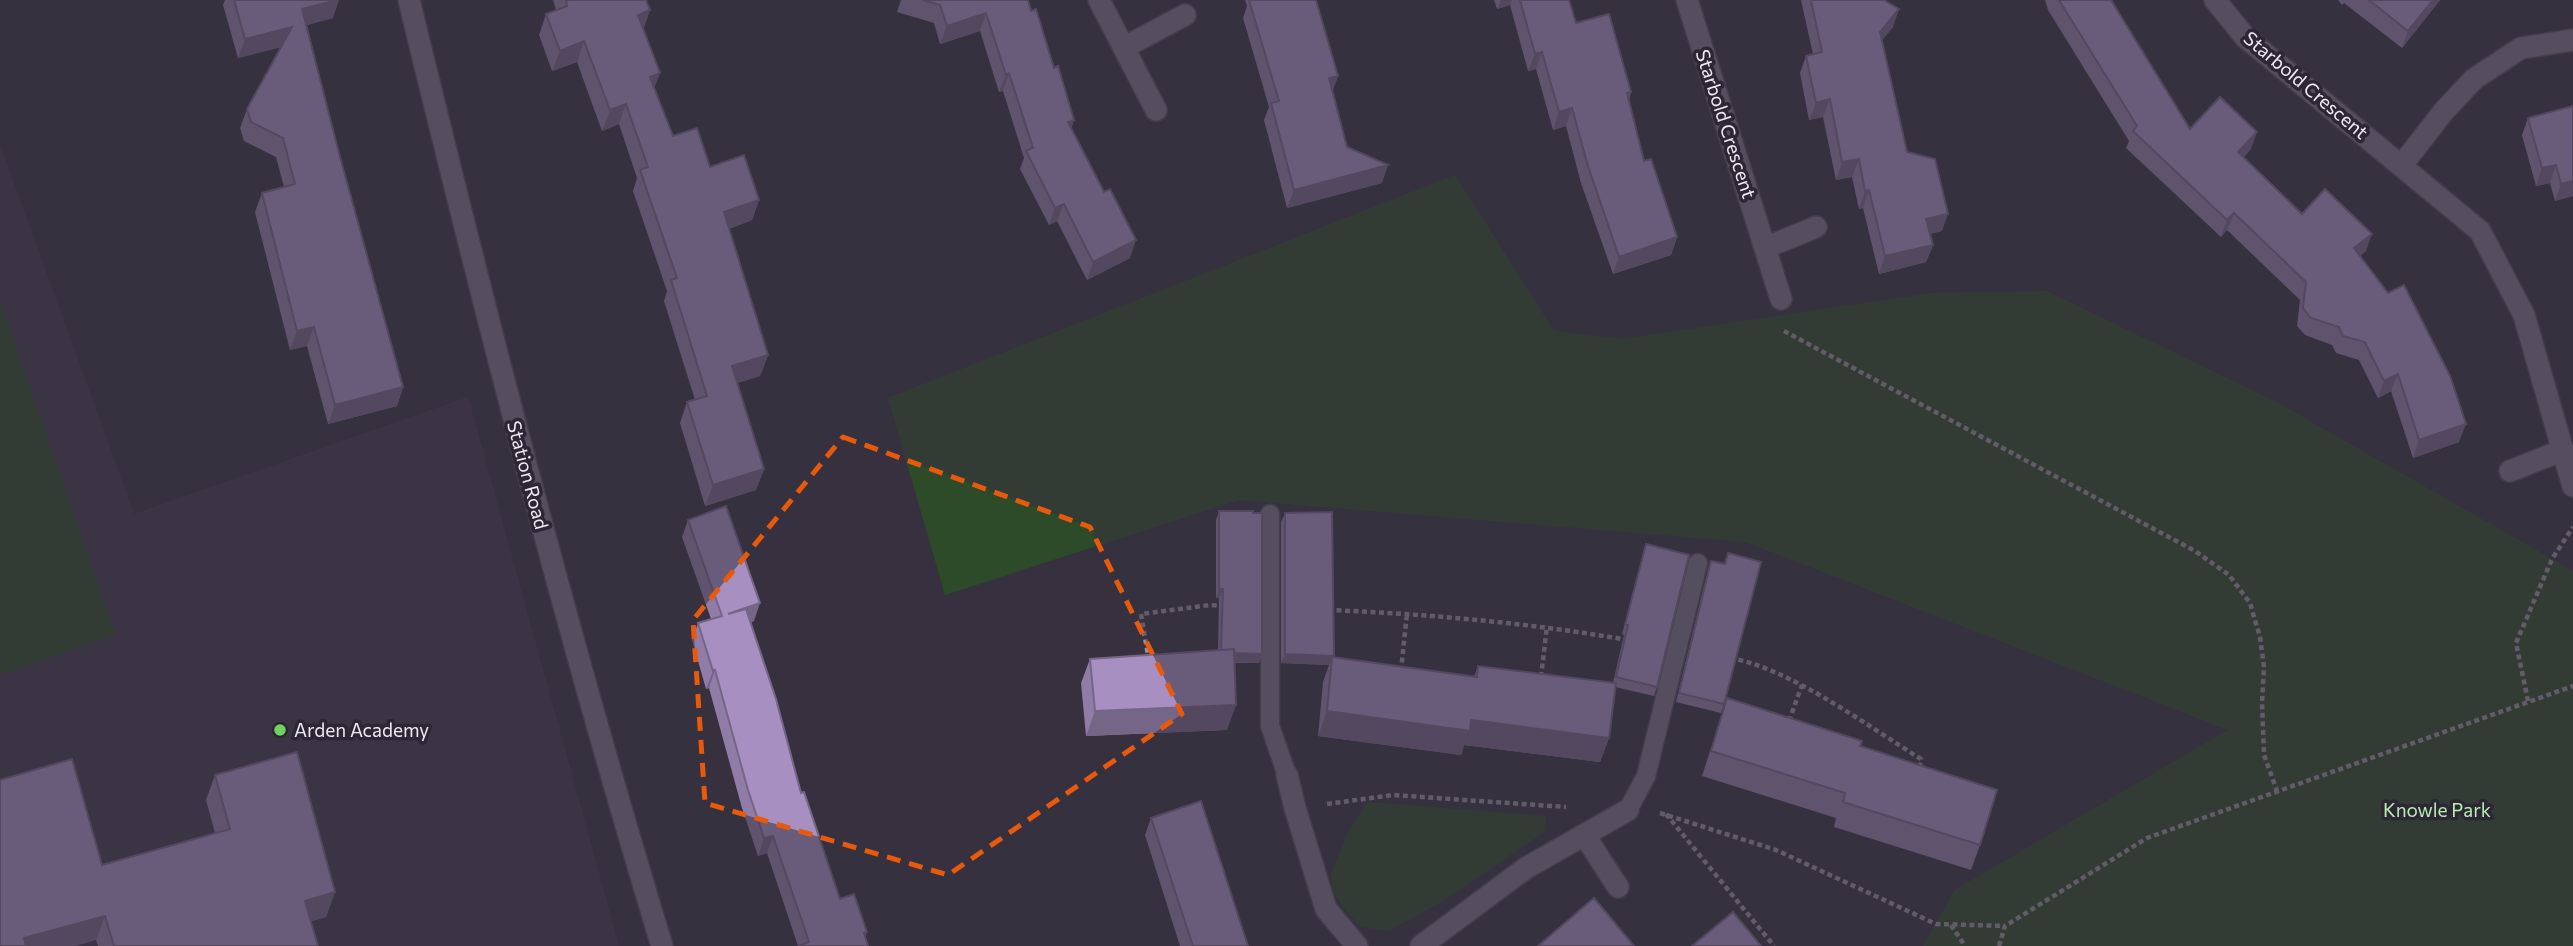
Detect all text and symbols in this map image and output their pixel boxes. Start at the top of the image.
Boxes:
street label: Starbold Crescent [2239,26,2373,143]
street label: Starbold Crescent [1692,46,1761,201]
street label: Station Road [503,418,554,532]
place label: Arden Academy [294,718,429,741]
marker: Arden Academy [272,722,288,738]
park label: Knowle Park [2383,798,2491,821]

